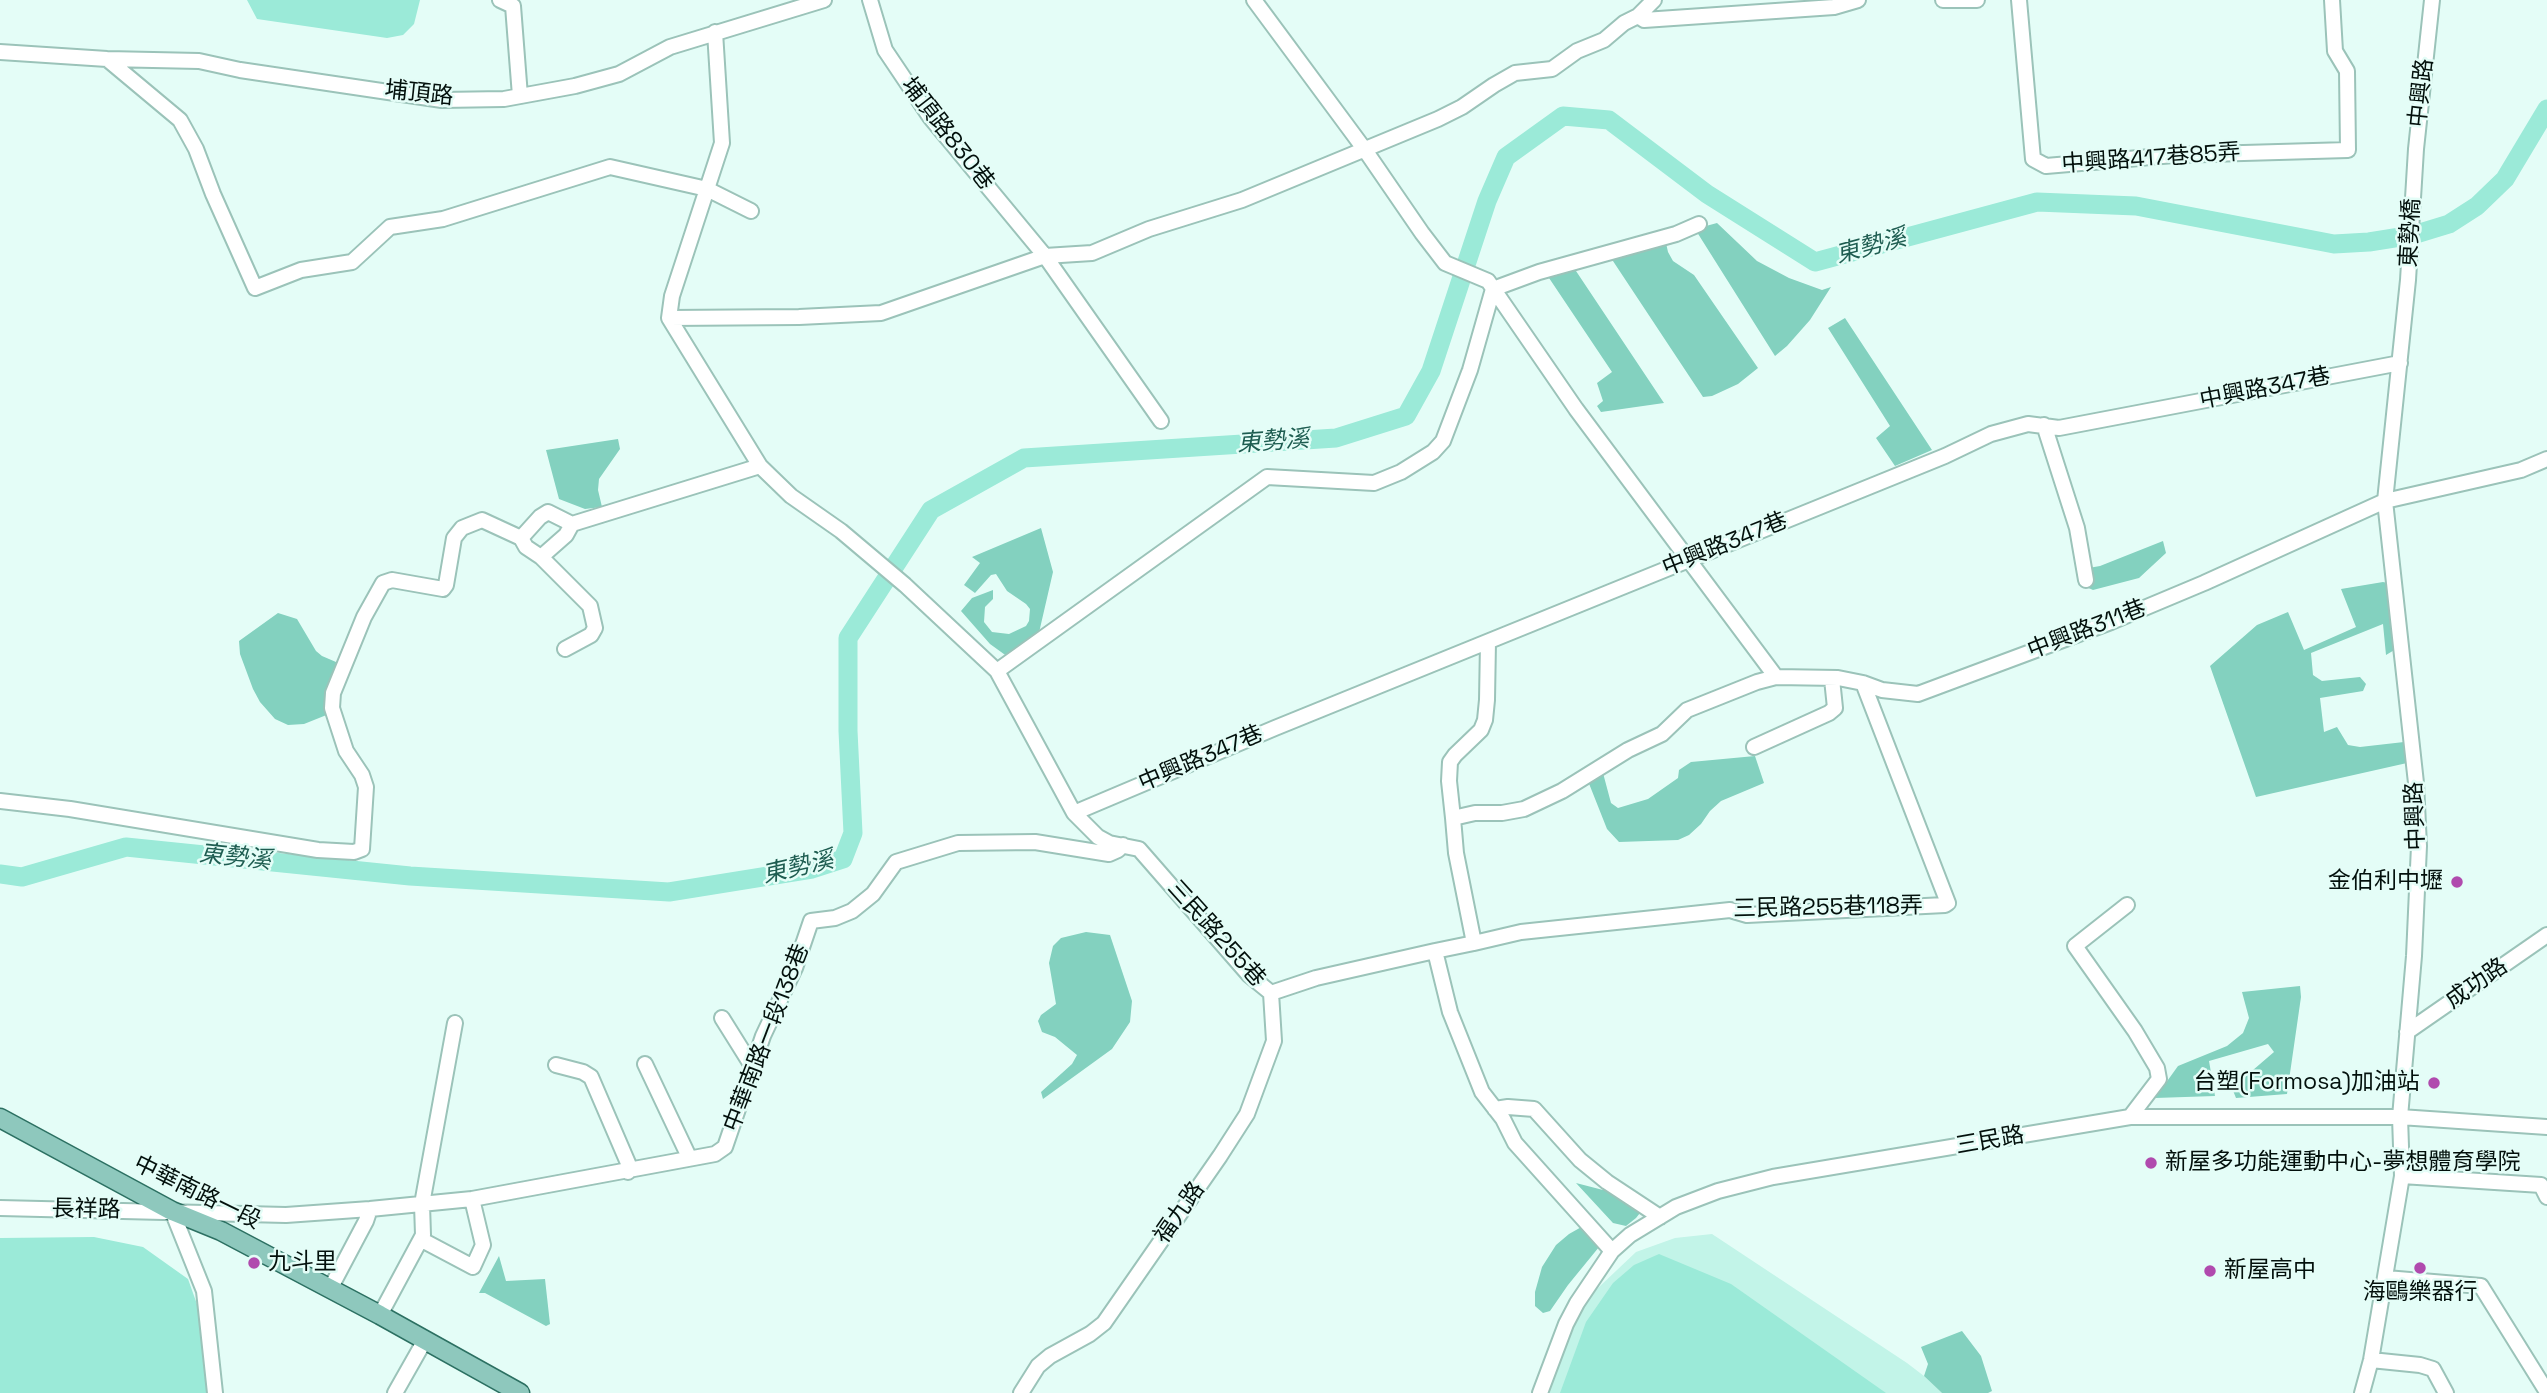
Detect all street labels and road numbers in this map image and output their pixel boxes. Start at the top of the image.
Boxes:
street label: 中興路 [2405,57,2439,129]
street label: 埔頂路830巷 [895,72,999,196]
street label: 埔頂路 [383,77,455,111]
street label: 中興路417巷85弄 [2061,139,2241,179]
street label: 東勢橋 [2395,198,2427,268]
street label: 中興路347巷 [2197,363,2333,415]
street label: 中興路347巷 [1658,507,1792,583]
street label: 中興路311巷 [2024,595,2150,665]
street label: 中興路347巷 [1135,720,1267,798]
street label: 中興路 [2401,781,2431,851]
street label: 三民路255巷 [1161,875,1271,993]
street label: 三民路255巷118弄 [1733,893,1923,923]
street label: 中華南路一段138巷 [718,940,816,1136]
street label: 成功路 [2441,953,2513,1015]
street label: 三民路 [1954,1121,2026,1161]
street label: 中華南路一段 [129,1150,265,1236]
street label: 福九路 [1149,1177,1211,1249]
street label: 長祥路 [51,1196,121,1224]

